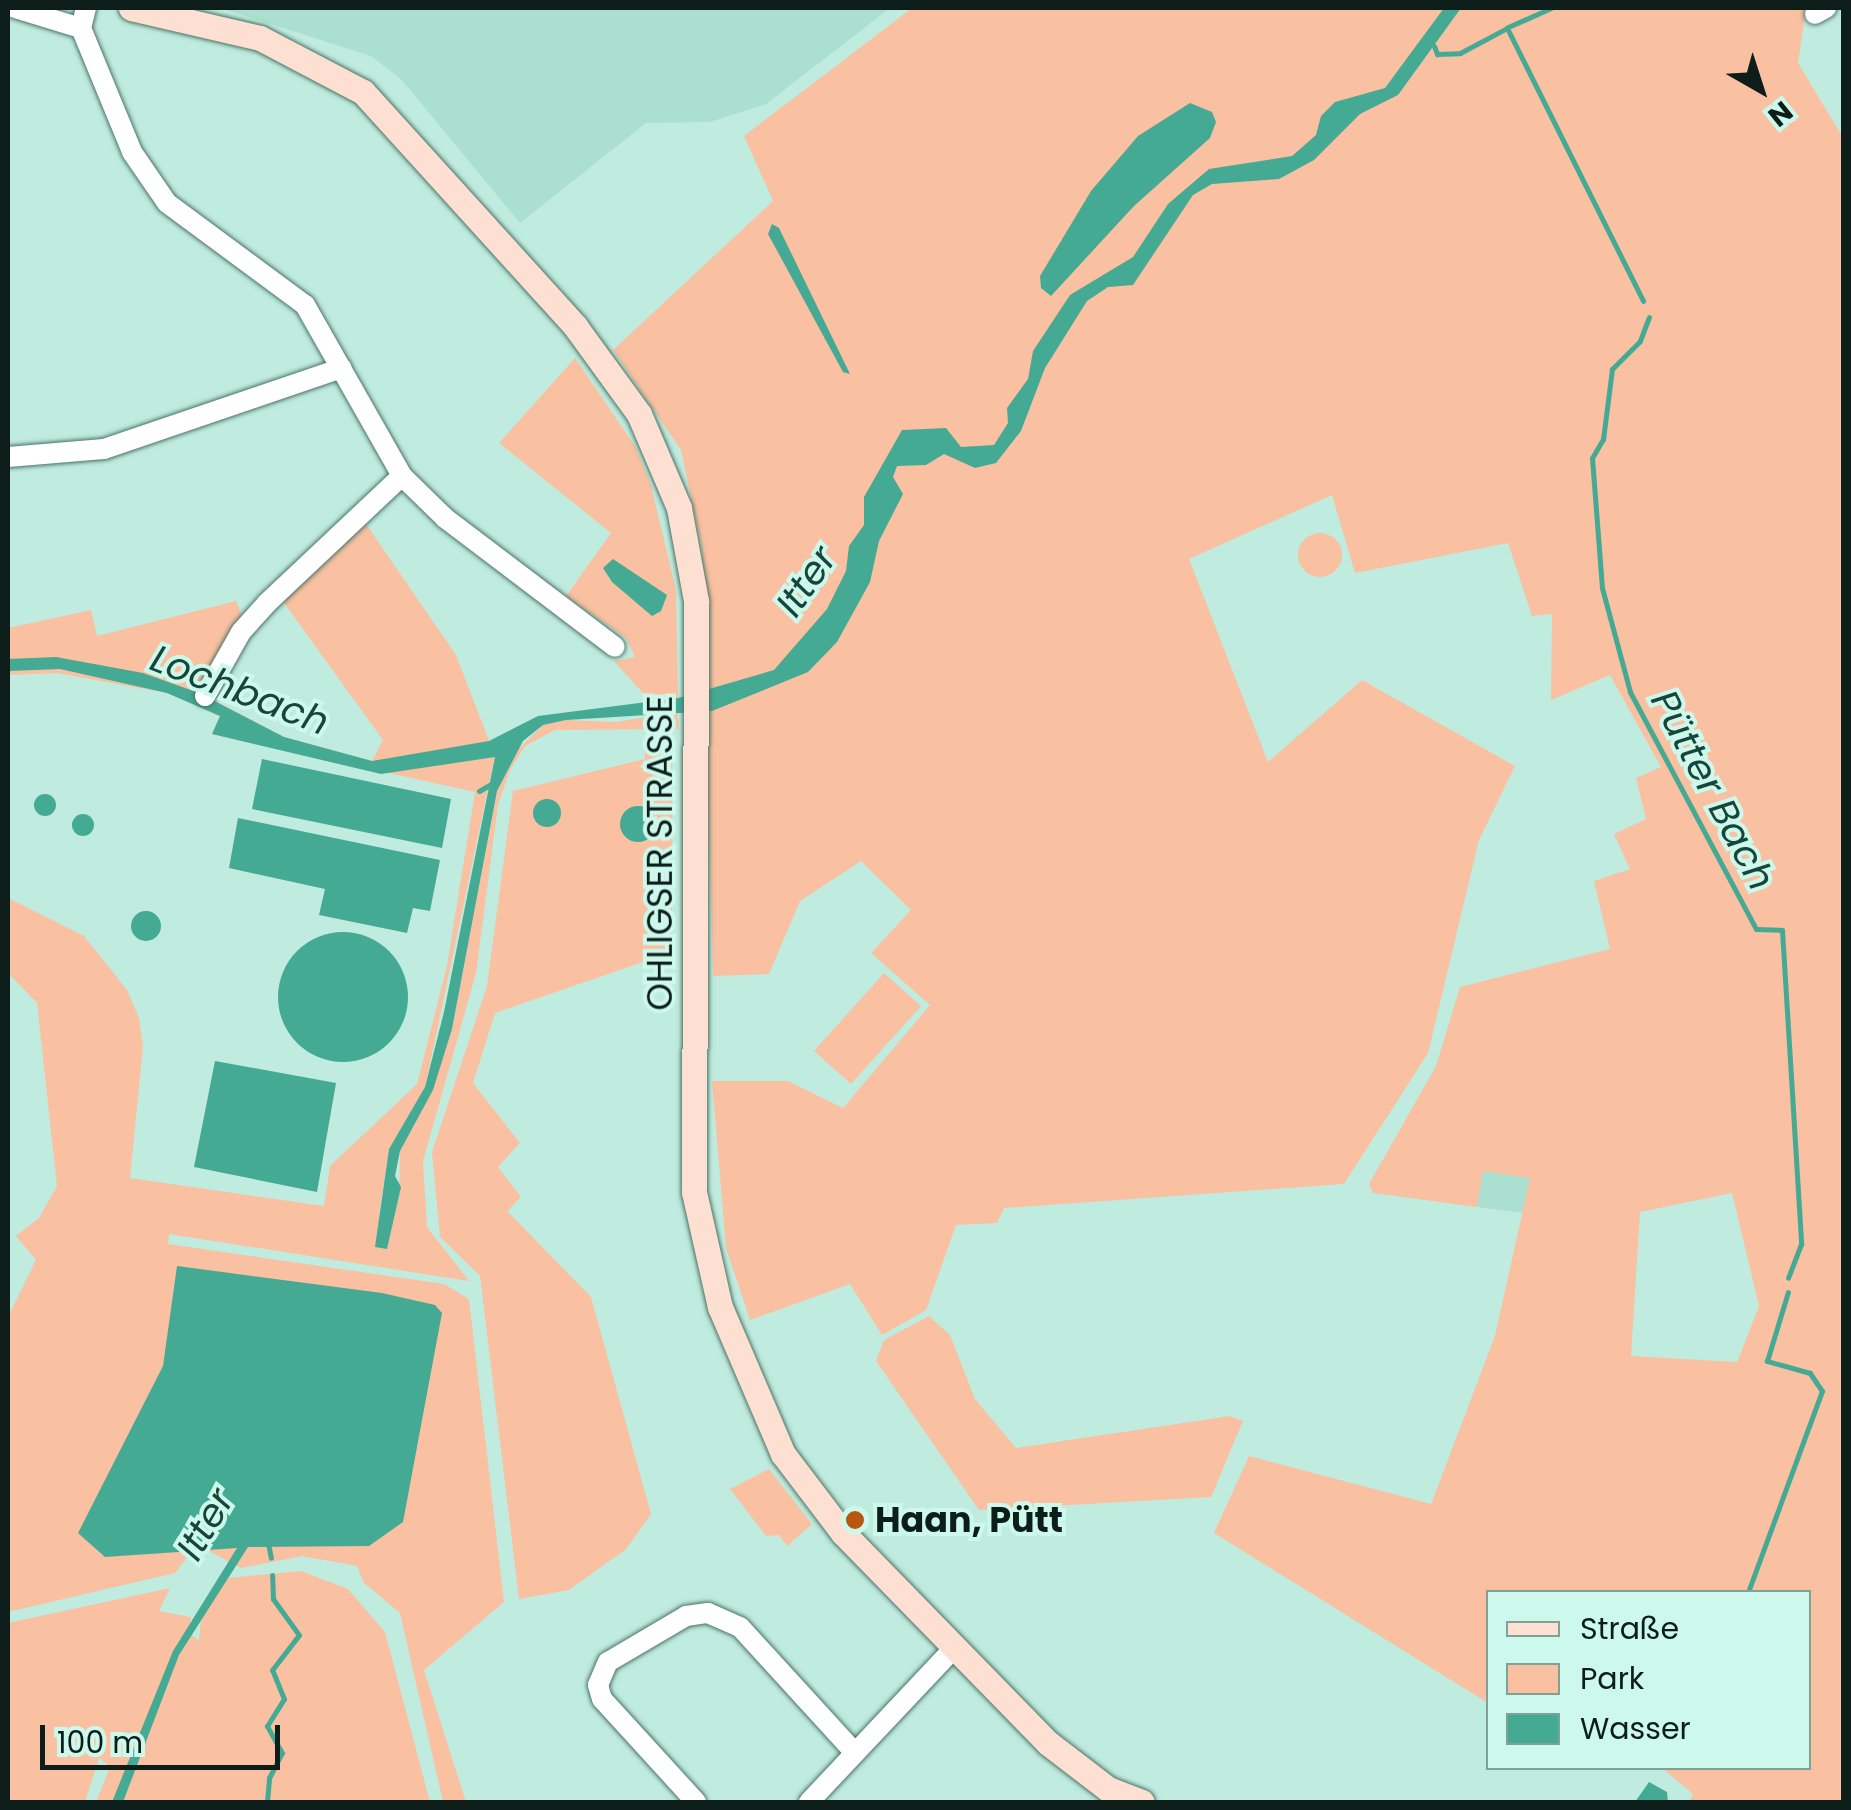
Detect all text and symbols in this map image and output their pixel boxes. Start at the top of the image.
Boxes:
north arrow [1711,40,1811,140]
text: N [1760,92,1801,135]
water label: Itter [766,537,846,625]
water label: Lochbach [145,635,335,745]
water label: Pütter Bach [1641,682,1785,898]
street label: OHLIGSER STRASSE [639,695,681,1011]
water label: Itter [167,1480,243,1568]
place label: Haan, Pütt [875,1499,1063,1541]
marker: Haan, Pütt [844,1509,866,1531]
legend [1486,1590,1811,1770]
text: Straße [1580,1607,1679,1650]
text: Park [1580,1657,1644,1700]
scale bar [45,1705,285,1767]
text: Wasser [1580,1707,1691,1750]
text: 100 m [57,1721,143,1764]

